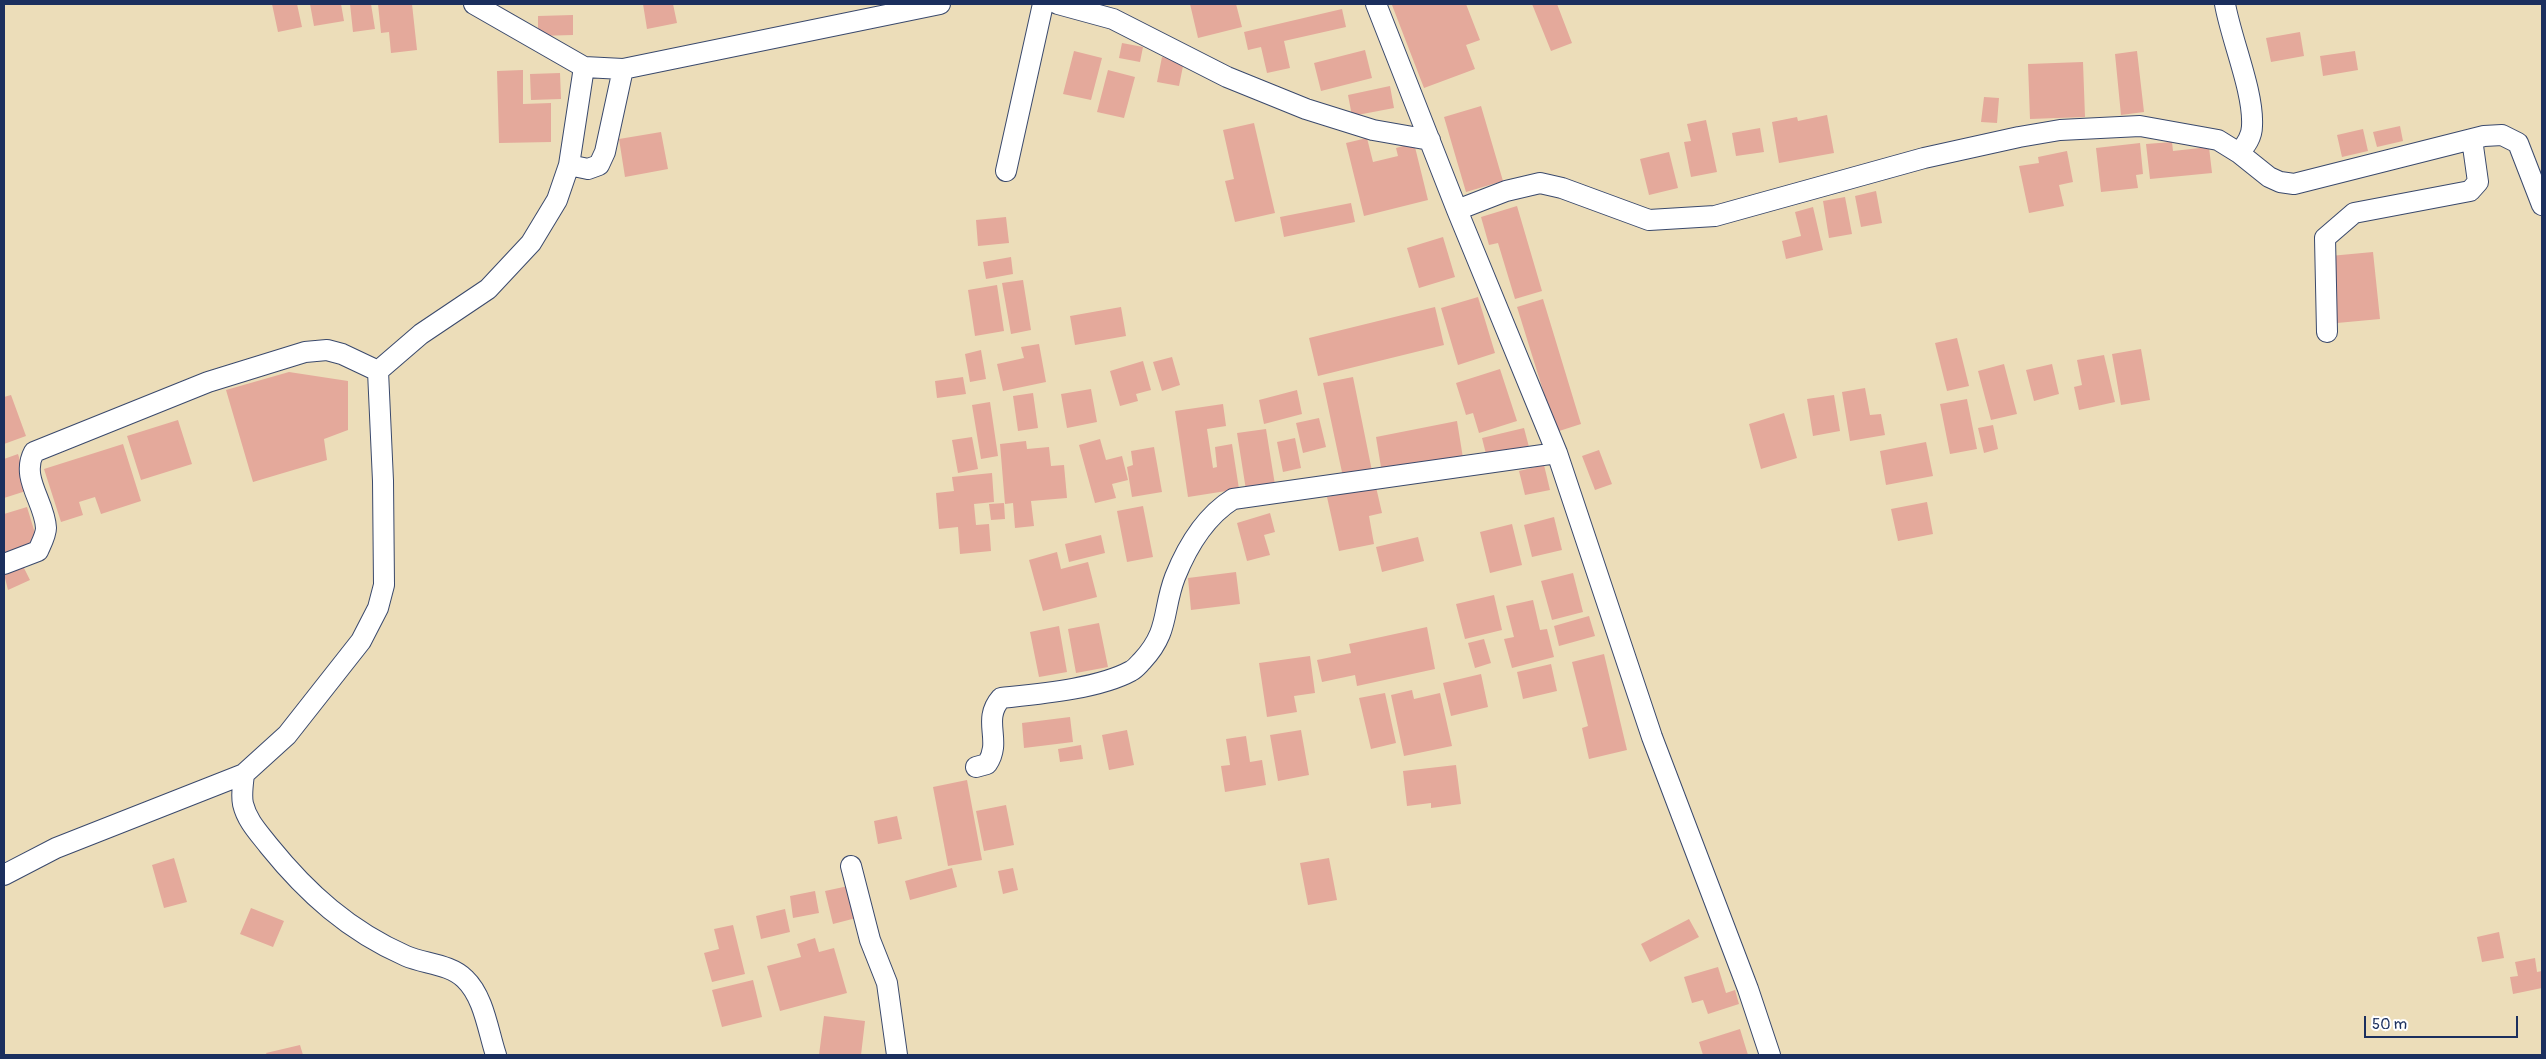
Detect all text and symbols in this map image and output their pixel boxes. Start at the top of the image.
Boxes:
scale bar [2366,1006,2520,1038]
text: 50 m [2372,1015,2407,1034]

